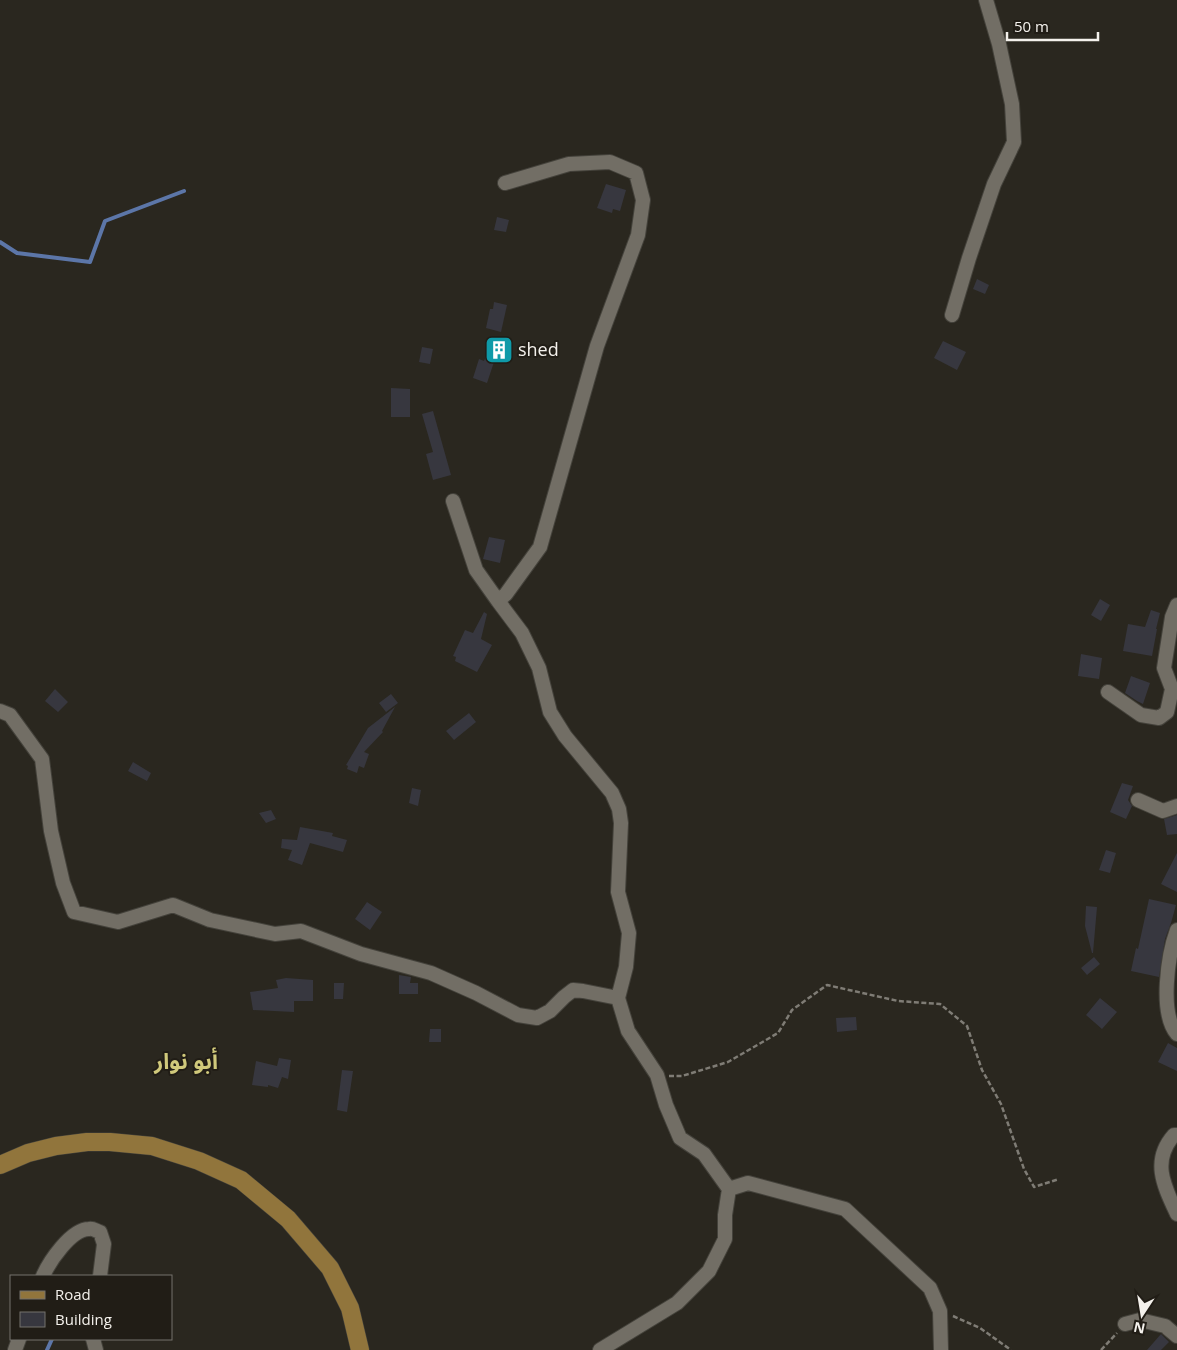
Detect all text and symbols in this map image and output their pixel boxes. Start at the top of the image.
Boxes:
scale bar [1007,10,1098,42]
text: 50 m [1014,16,1049,36]
building icon: shed [484,335,514,365]
place label: shed [518,337,559,361]
district label: أبو نوار [153,1045,218,1075]
legend [10,1275,172,1340]
text: Road [55,1284,91,1304]
north arrow [1117,1290,1167,1340]
text: Building [55,1309,112,1329]
text: N [1132,1318,1147,1339]

